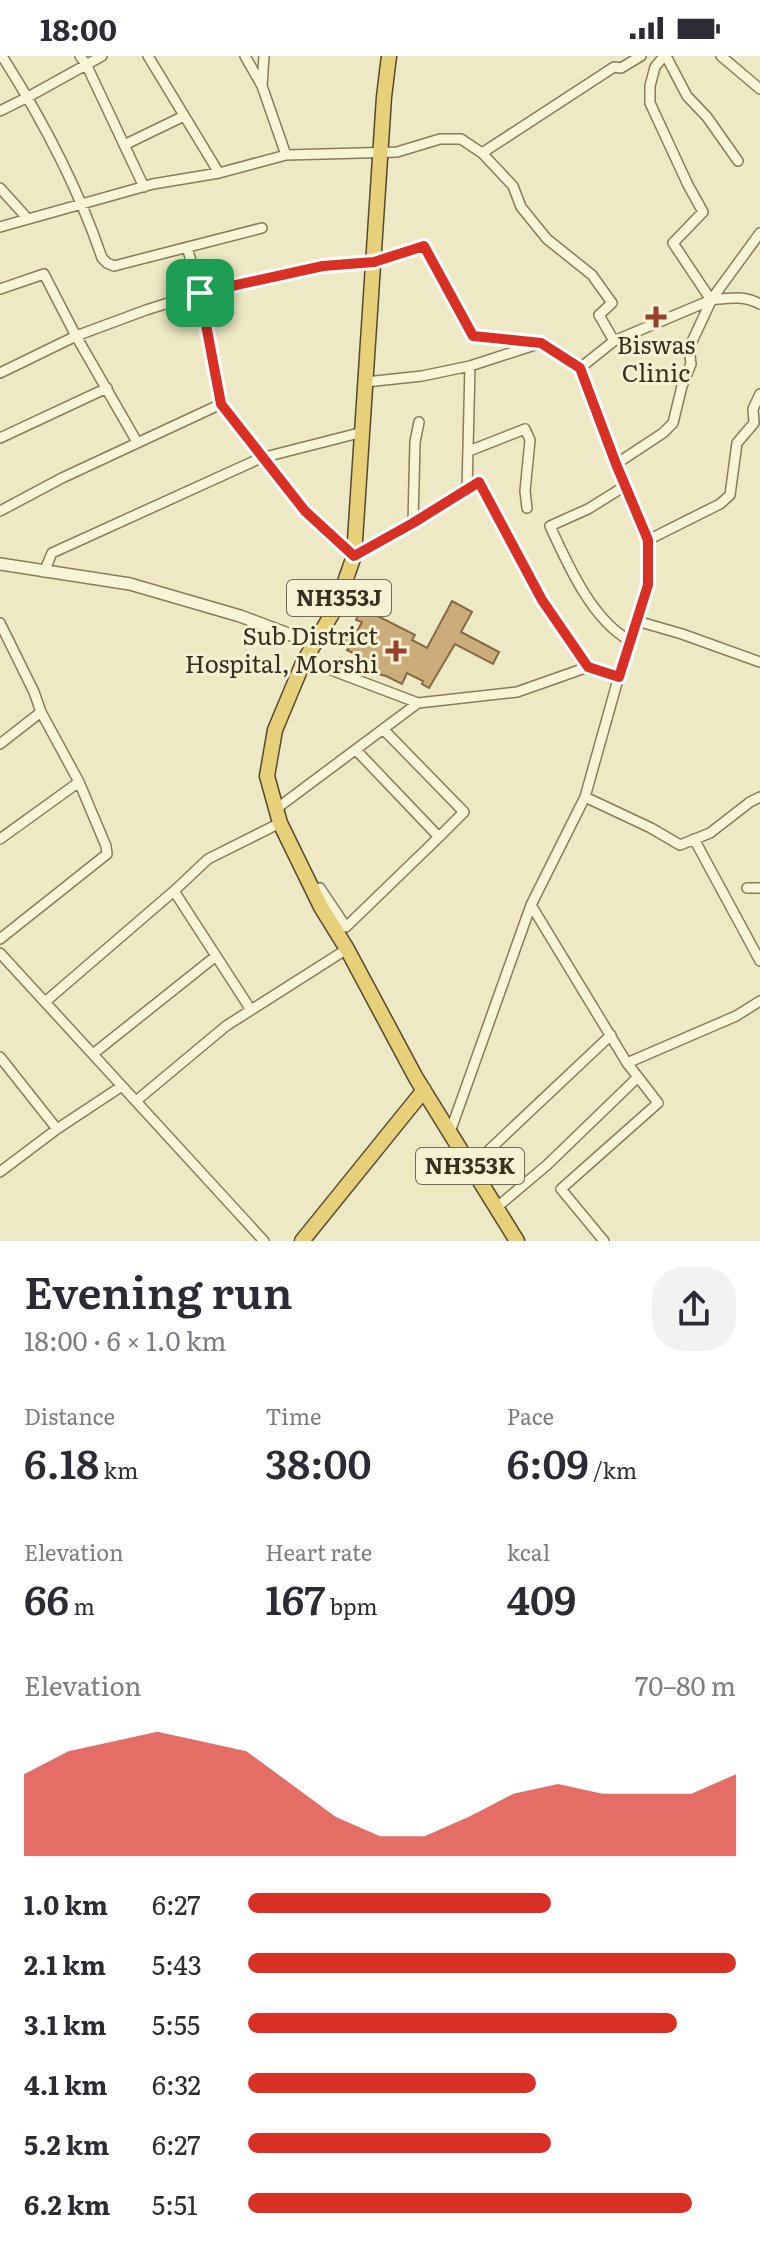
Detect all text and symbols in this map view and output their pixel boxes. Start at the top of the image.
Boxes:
text: 18:00 [40,6,117,50]
pin [166,259,234,327]
icon: arrive [178,271,222,315]
marker: Biswas Clinic [645,306,667,328]
place label: Biswas Clinic [617,326,695,389]
road number: NH353J [287,580,391,616]
place label: Sub District Hospital, Morshi [185,617,378,680]
marker: Sub District Hospital, Morshi [385,640,407,662]
road number: NH353K [416,1148,524,1184]
text: Evening run [24,1257,293,1323]
button: share [652,1267,736,1351]
text: 18:00 · 6 × 1.0 km [24,1320,227,1359]
text: Distance [24,1399,115,1432]
text: Time [265,1399,321,1432]
text: Pace [507,1399,554,1432]
text: 6.18 [24,1432,99,1491]
text: 38:00 [265,1432,372,1491]
text: 6:09 [507,1432,589,1491]
text: km [99,1453,138,1486]
text: /km [589,1453,637,1486]
text: Elevation [24,1535,123,1568]
text: Heart rate [265,1535,372,1568]
text: kcal [507,1535,550,1568]
text: 66 [24,1568,69,1627]
text: 167 [265,1568,325,1627]
text: 409 [507,1568,576,1627]
text: m [69,1589,95,1622]
text: bpm [325,1589,378,1622]
text: Elevation [24,1665,142,1704]
text: 70–80 m [635,1665,736,1704]
text: 1.0 km [24,1884,108,1923]
text: 6:27 [152,1884,200,1923]
text: 2.1 km [24,1944,106,1983]
text: 5:43 [152,1944,202,1983]
text: 3.1 km [24,2004,106,2043]
text: 5:55 [152,2004,200,2043]
text: 4.1 km [24,2064,108,2103]
text: 6:32 [152,2064,201,2103]
text: 5.2 km [24,2124,109,2163]
text: 6:27 [152,2124,200,2163]
text: 6.2 km [24,2184,110,2223]
text: 5:51 [152,2184,198,2223]

